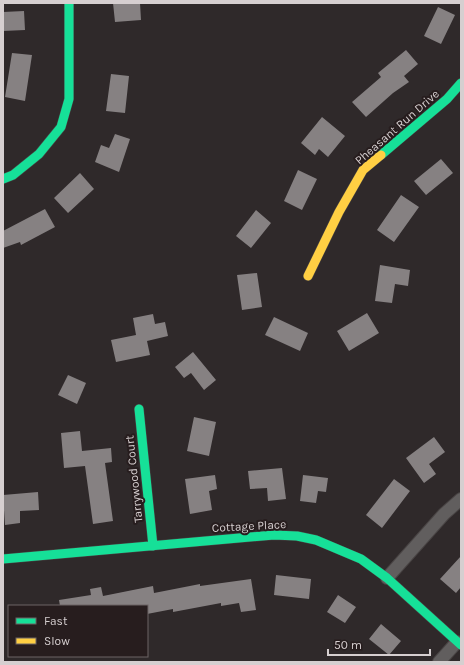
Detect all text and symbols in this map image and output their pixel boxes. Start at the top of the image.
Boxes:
street label: Pheasant Run Drive [352,87,442,167]
street label: Tarrywood Court [122,434,146,523]
street label: Cottage Place [212,517,286,535]
legend [8,605,148,657]
text: Fast [44,614,68,628]
scale bar [328,631,430,657]
text: Slow [44,634,70,648]
text: 50 m [334,638,362,652]

